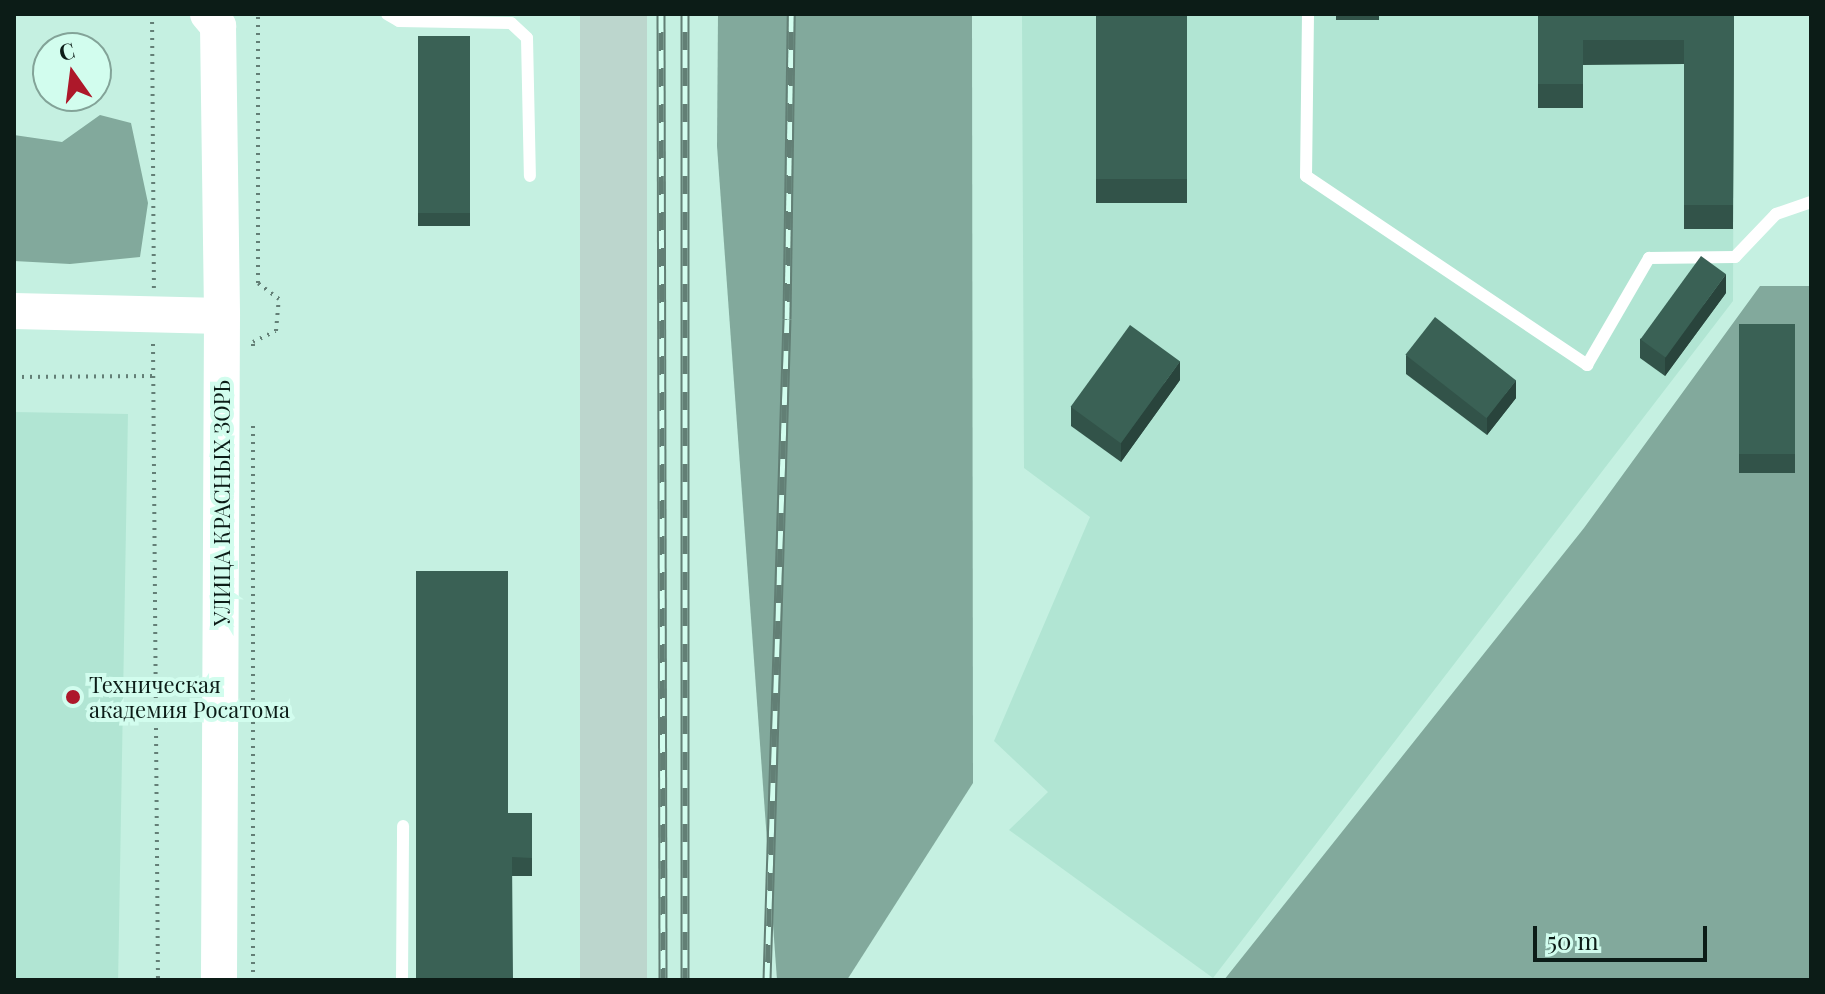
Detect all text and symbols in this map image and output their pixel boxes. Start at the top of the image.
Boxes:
north arrow [32,32,112,112]
text: С [56,34,78,67]
street label: УЛИЦА КРАСНЫХ ЗОРЬ [209,380,235,626]
place label: Техническая академия Росатома [89,671,290,722]
marker: Техническая академия Росатома [64,688,82,706]
scale bar [1537,910,1711,960]
text: 50 m [1547,924,1599,956]

